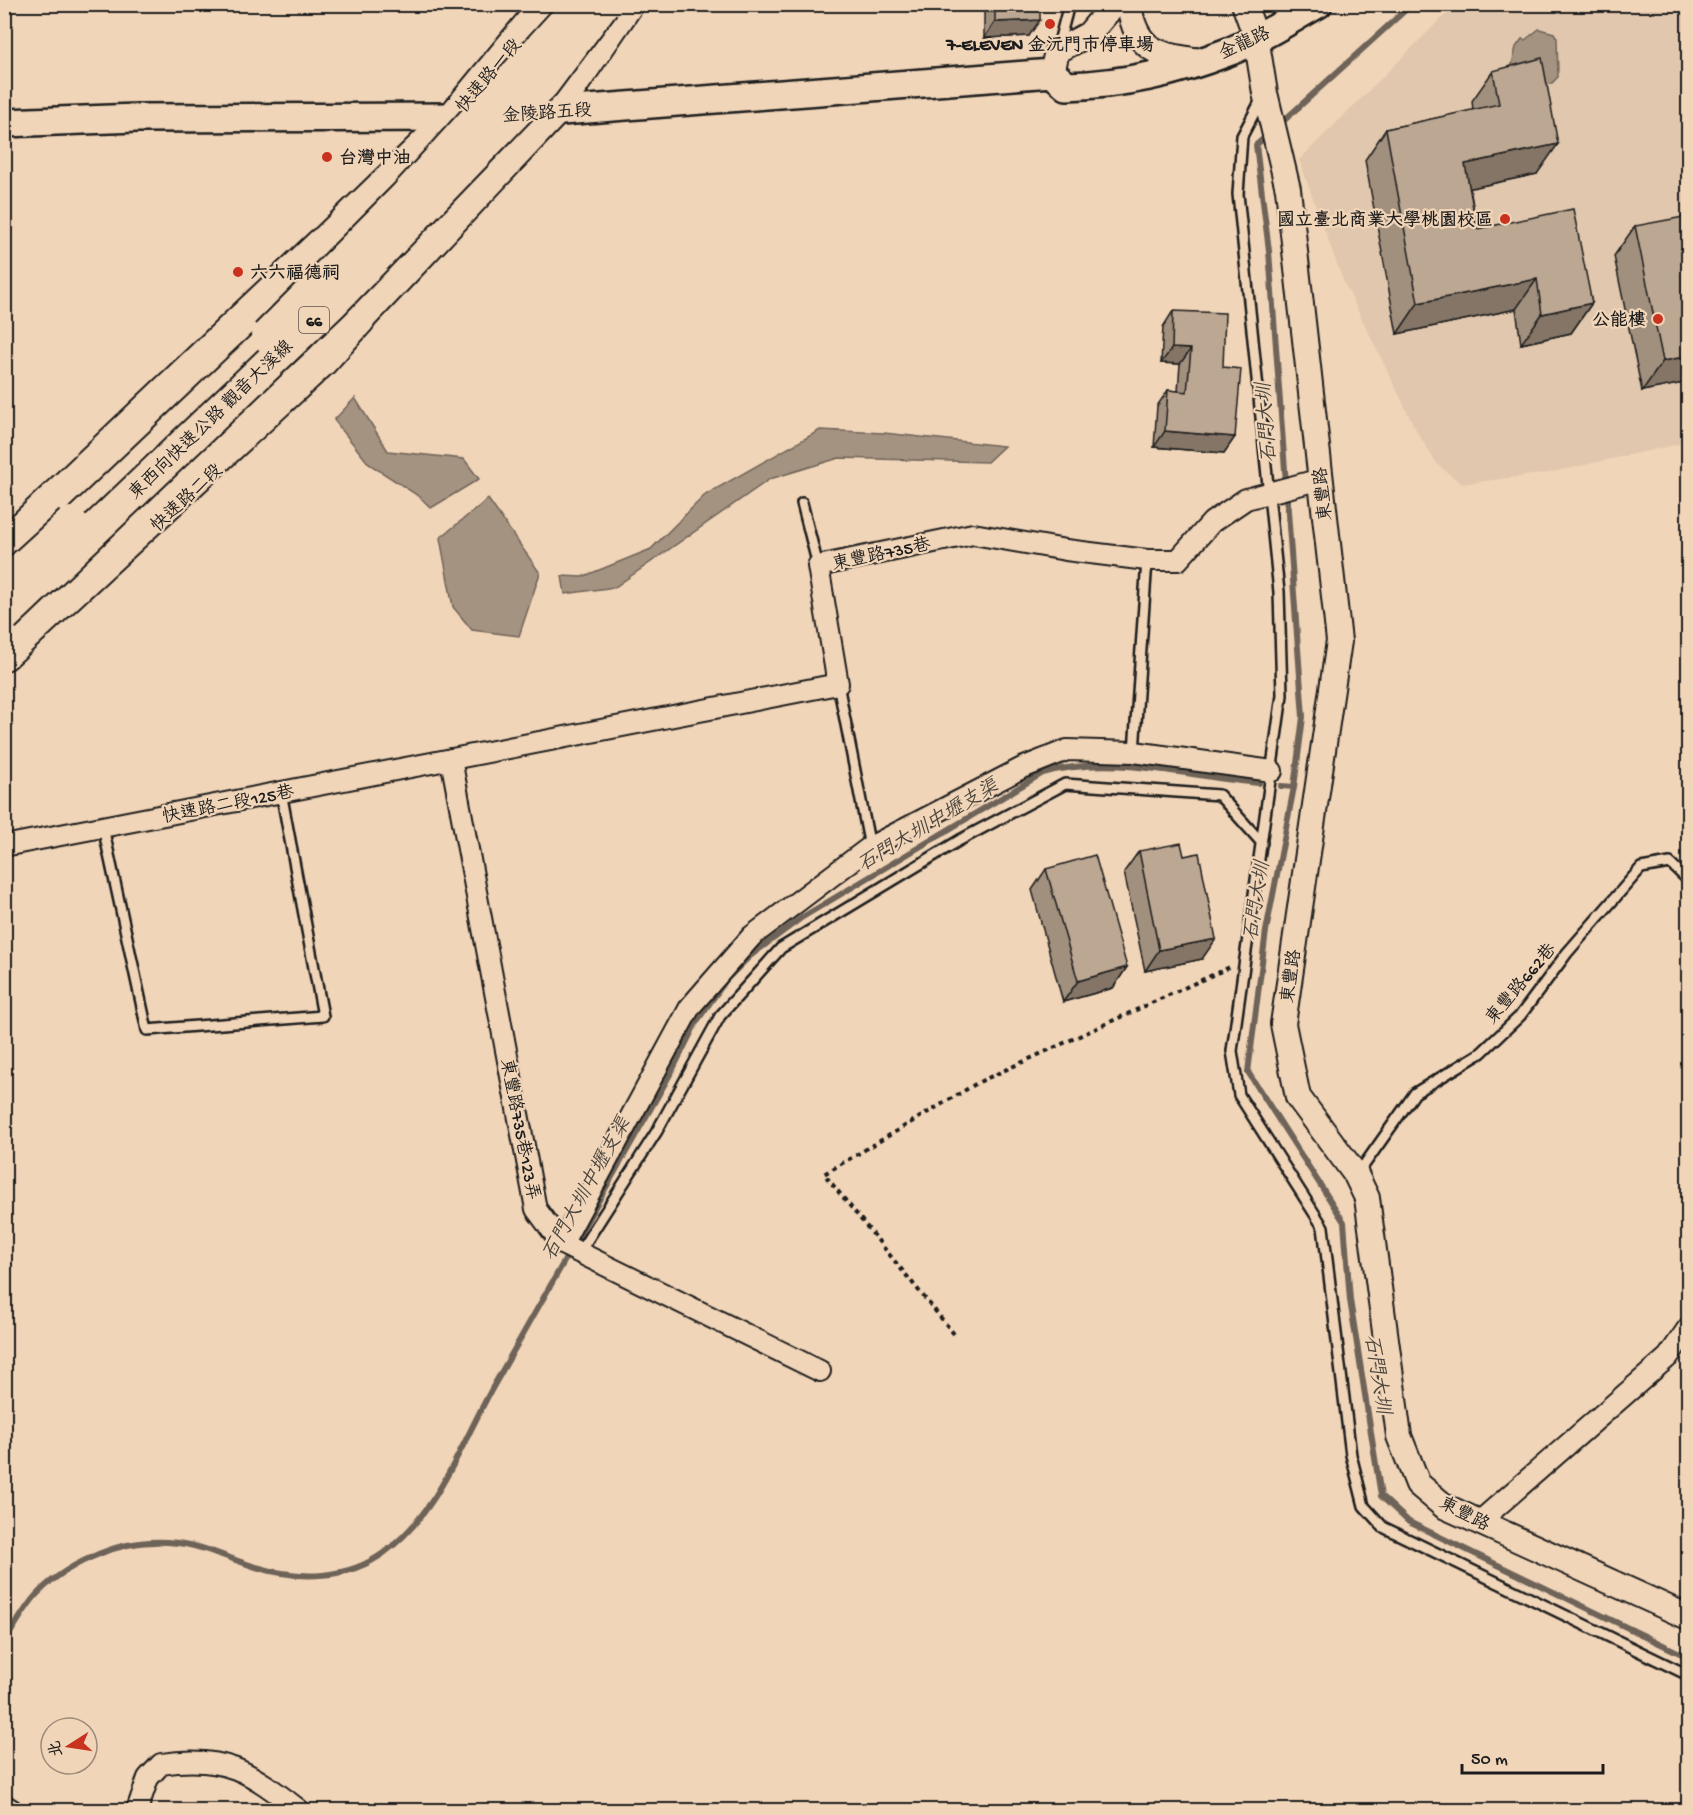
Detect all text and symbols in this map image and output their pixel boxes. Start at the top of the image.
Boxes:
marker: 7-ELEVEN 金沅門市停車場 [1043,17,1057,31]
street label: 金龍路 [1216,22,1274,65]
street label: 快速路一段 [452,35,527,118]
place label: 7-ELEVEN 金沅門市停車場 [945,35,1154,57]
street label: 金陵路五段 [501,100,593,128]
place label: 台灣中油 [339,148,411,170]
marker: 台灣中油 [320,150,334,164]
place label: 國立臺北商業大學桃園校區 [1277,210,1493,232]
marker: 國立臺北商業大學桃園校區 [1498,212,1512,226]
place label: 六六福德祠 [250,263,340,285]
marker: 六六福德祠 [231,265,245,279]
road number: 66 [299,307,329,333]
place label: 公能樓 [1592,310,1646,332]
marker: 公能樓 [1651,312,1665,326]
street label: 東西向快速公路 觀音大溪線 [125,336,298,505]
water label: 石門大圳 [1253,380,1283,464]
street label: 快速路二段 [147,460,228,537]
street label: 東豐路 [1310,466,1338,522]
street label: 東豐路735巷 [830,534,933,576]
water label: 石門大圳中壢支渠 [853,773,1005,878]
street label: 快速路二段125巷 [161,781,296,829]
water label: 石門大圳 [1240,858,1276,943]
street label: 東豐路662巷 [1481,939,1562,1029]
street label: 東豐路 [1277,948,1307,1005]
street label: 東豐路735巷123弄 [495,1057,544,1202]
water label: 石門大圳中壢支渠 [537,1111,638,1265]
water label: 石門大圳 [1358,1333,1394,1418]
street label: 東豐路 [1435,1493,1493,1537]
north arrow [39,1716,99,1776]
scale bar [1462,1737,1603,1775]
text: 北 [46,1739,69,1758]
text: 50 m [1471,1750,1508,1771]

